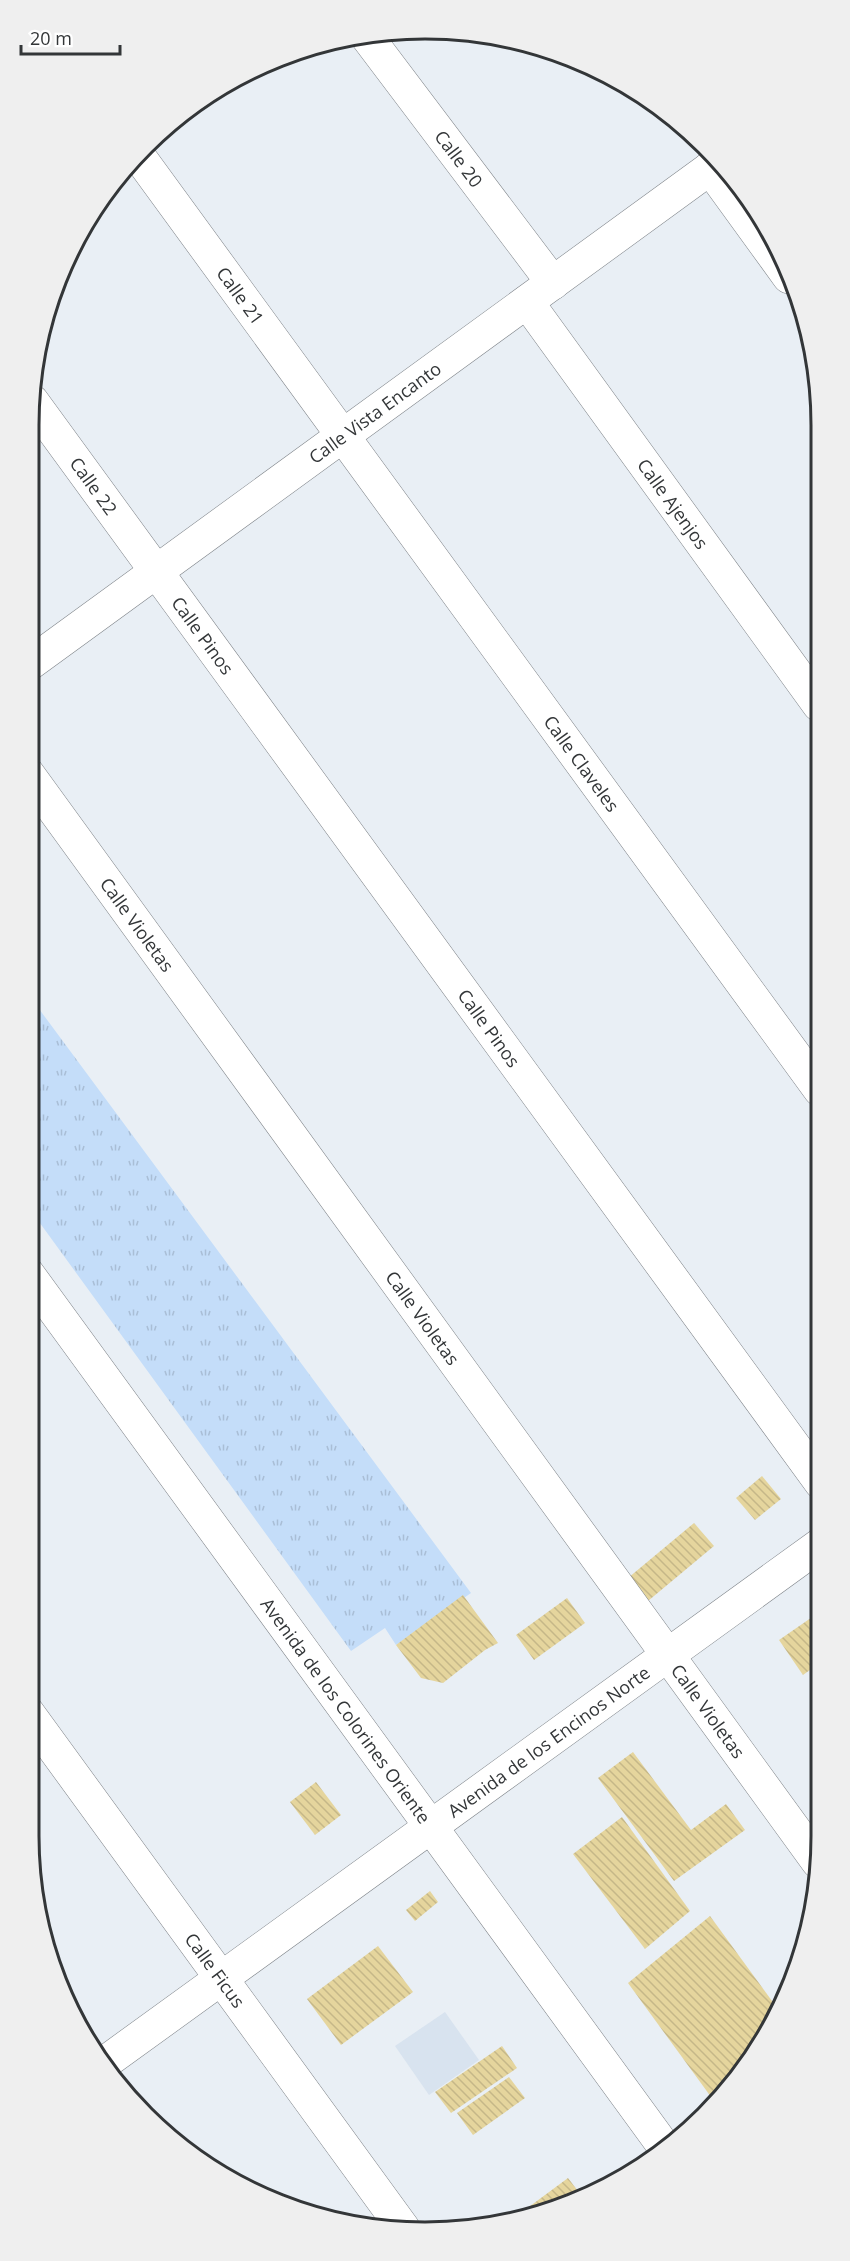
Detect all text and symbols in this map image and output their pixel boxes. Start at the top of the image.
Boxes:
scale bar [21,18,120,56]
text: 20 m [30,26,72,50]
street label: Calle 20 [430,125,488,192]
street label: Calle 21 [211,262,270,329]
street label: Calle Vista Encanto [304,356,446,469]
street label: Calle 22 [65,452,123,520]
street label: Calle Ajenjos [632,454,714,554]
street label: Calle Pinos [166,591,239,679]
street label: Calle Claveles [539,710,625,816]
street label: Calle Violetas [95,873,180,976]
street label: Calle Pinos [453,984,526,1072]
street label: Calle Violetas [381,1266,465,1370]
street label: Avenida de los Colorines Oriente [256,1593,436,1828]
street label: Calle Violetas [666,1659,751,1763]
street label: Avenida de los Encinos Norte [443,1660,654,1823]
street label: Calle Ficus [180,1928,251,2012]

